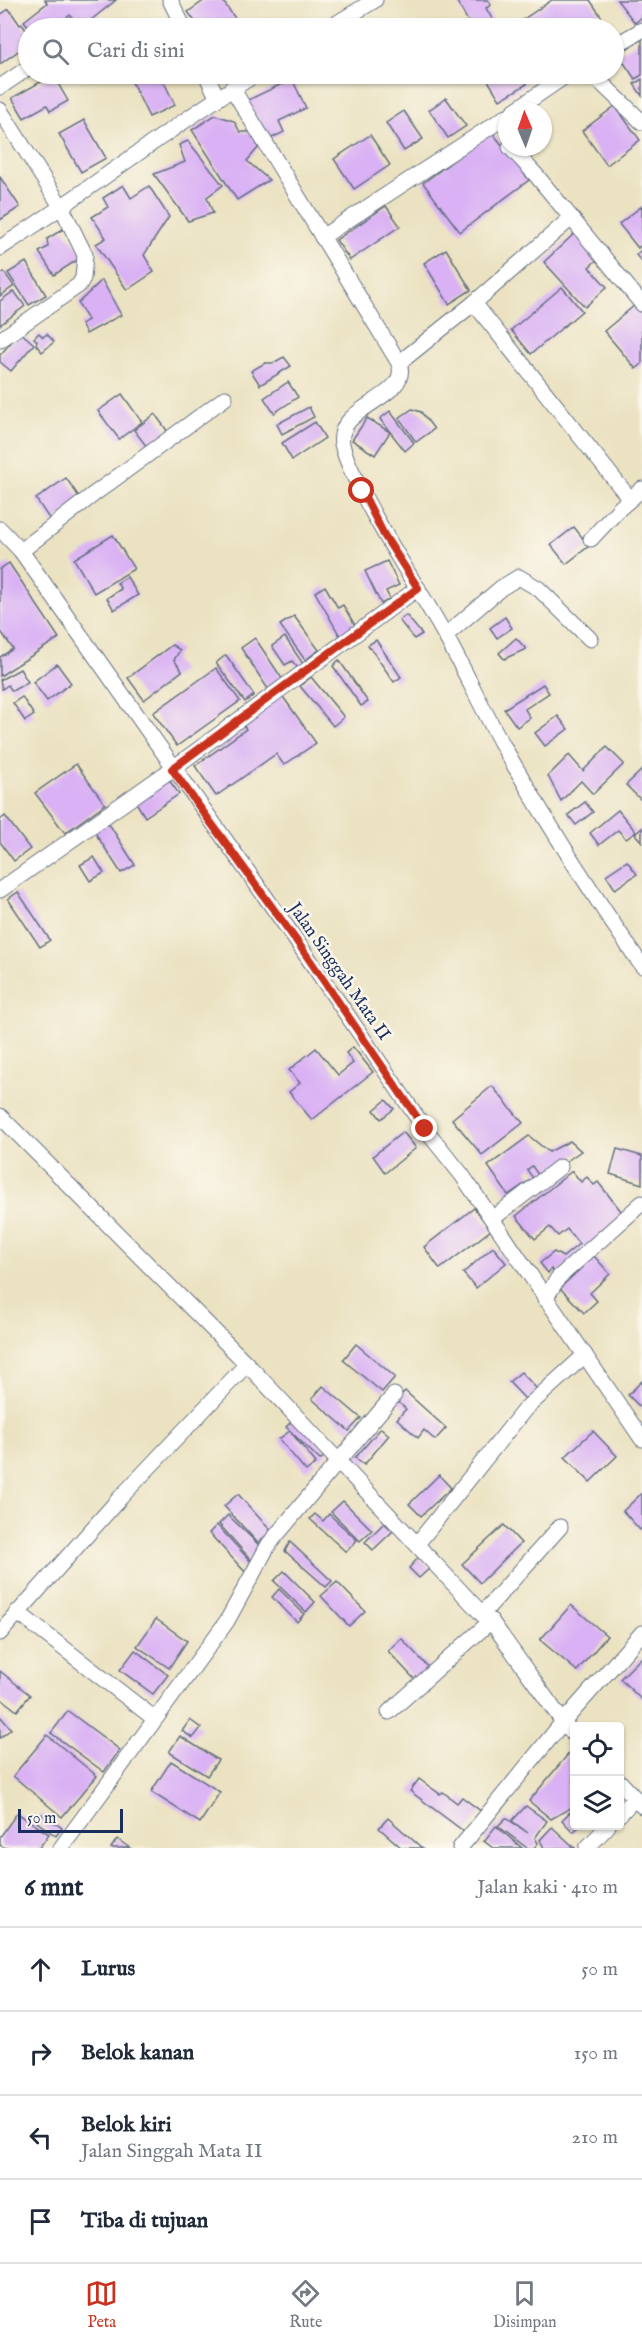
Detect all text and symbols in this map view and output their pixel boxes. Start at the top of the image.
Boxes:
search box [18,18,624,84]
icon: search [39,35,72,68]
text: Cari di sini [87,37,185,65]
north arrow [498,102,552,156]
route start [348,477,374,503]
street label: Jalan Singgah Mata II [281,897,395,1046]
route end [411,1115,437,1141]
map controls [570,1722,624,1830]
button: locate [570,1722,624,1776]
button: layers [570,1776,624,1830]
scale bar [18,1806,123,1834]
text: 50 m [27,1809,56,1829]
text: 6 mnt [24,1871,83,1904]
text: Jalan kaki · 410 m [477,1875,618,1900]
icon: ahead [24,1953,57,1986]
text: Lurus [81,1955,135,1983]
text: 50 m [581,1957,618,1982]
icon: right [24,2037,57,2070]
text: Belok kanan [81,2039,194,2067]
text: 150 m [574,2041,618,2066]
text: Belok kiri [81,2111,172,2139]
icon: left [24,2121,57,2154]
text: 210 m [572,2125,618,2150]
text: Jalan Singgah Mata II [81,2139,263,2164]
icon: arrive [24,2205,57,2238]
text: Tiba di tujuan [81,2207,208,2235]
tab: Peta [85,2277,118,2333]
tab: Rute [289,2277,322,2333]
tab: Disimpan [493,2277,557,2333]

